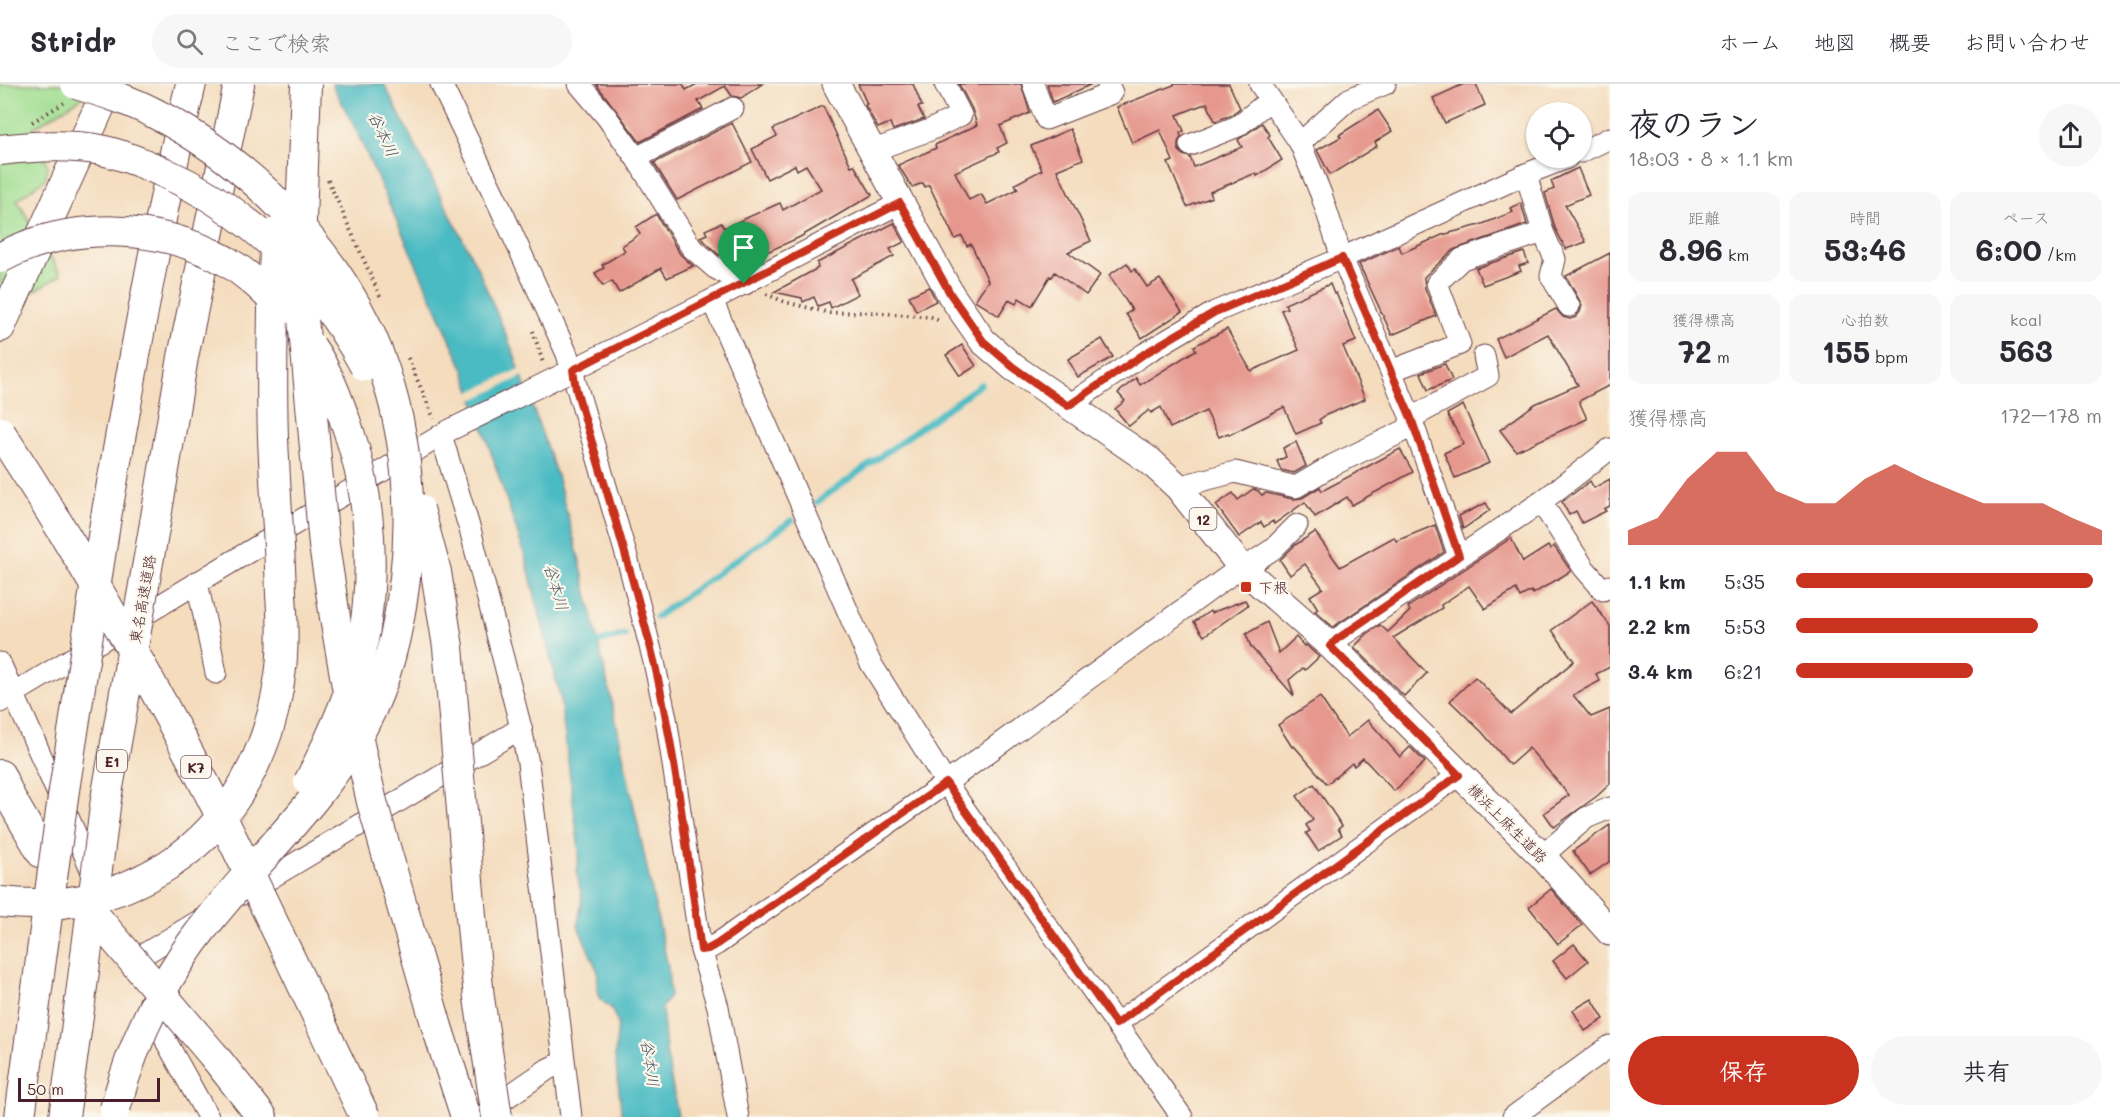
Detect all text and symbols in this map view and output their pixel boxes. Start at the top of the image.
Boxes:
search box [152,14,572,68]
text: Stridr [30,23,116,59]
icon: search [173,25,206,58]
text: ここで検索 [221,28,331,57]
text: ホーム [1719,28,1781,55]
text: 地図 [1814,28,1856,55]
text: 概要 [1889,28,1931,55]
text: お問い合わせ [1964,28,2090,55]
text: 夜のラン [1628,101,1760,144]
map controls [1526,102,1592,168]
button: locate [1526,102,1592,168]
button: share [2039,104,2102,167]
water label: 谷本川 [364,108,404,160]
text: 18:03 · 8 × 1.1 km [1628,145,1793,171]
text: 距離 [1688,207,1720,228]
text: 時間 [1849,207,1881,228]
text: ペース [2002,207,2050,228]
pin [718,222,769,284]
text: 8.96 [1659,229,1723,269]
text: 53:46 [1824,229,1906,269]
text: 6:00 [1975,229,2042,269]
icon: arrive [727,231,760,264]
text: km [1723,244,1749,265]
text: /km [2042,244,2077,265]
text: 獲得標高 [1672,309,1736,330]
text: 心拍数 [1841,309,1889,330]
text: kcal [2010,309,2042,330]
text: 563 [1999,330,2053,370]
text: 72 [1678,331,1712,371]
text: 155 [1822,331,1870,371]
text: m [1712,346,1730,367]
text: bpm [1870,346,1908,367]
text: 172–178 m [2000,402,2102,428]
text: 獲得標高 [1628,404,1708,430]
road number: 12 [1190,508,1216,530]
street label: 東名高速道路 [124,553,160,645]
water label: 谷本川 [540,561,574,613]
text: 1.1 km [1628,568,1686,594]
text: 5:35 [1724,568,1765,594]
place label: 下根 [1258,577,1289,597]
marker: 下根 [1239,580,1253,594]
text: 2.2 km [1628,613,1690,639]
text: 5:53 [1724,613,1765,639]
text: 3.4 km [1628,658,1693,684]
text: 6:21 [1724,658,1762,684]
road number: E1 [97,750,127,772]
road number: K7 [181,756,211,778]
street label: 横浜上麻生道路 [1464,779,1552,867]
button: 保存 [1628,1036,1859,1105]
button: 共有 [1871,1036,2102,1105]
water label: 谷本川 [637,1038,665,1088]
scale bar [18,1075,160,1102]
text: 50 m [27,1078,64,1099]

